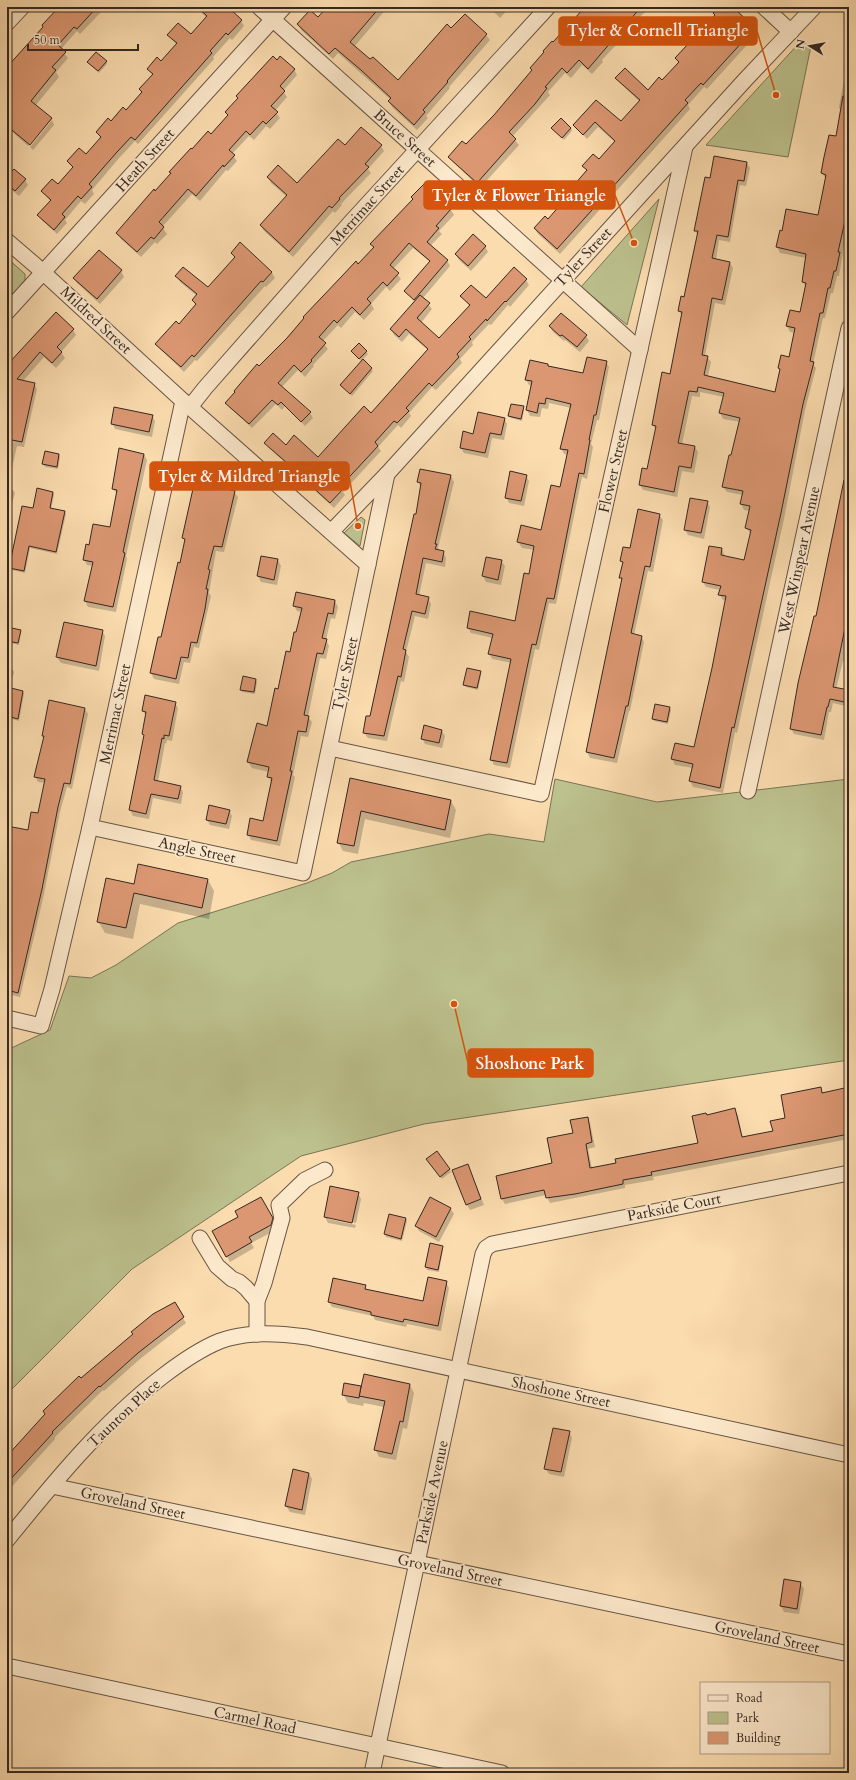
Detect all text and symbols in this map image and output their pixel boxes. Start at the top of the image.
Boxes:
callout: Tyler & Cornell Triangle [559,17,757,45]
text: Tyler & Cornell Triangle [567,20,749,42]
scale bar [28,26,138,52]
north arrow [790,26,830,66]
text: 50 m [34,32,61,48]
text: N [792,38,809,50]
street label: Bruce Street [369,105,441,172]
street label: Heath Street [111,124,179,196]
street label: Merrimac Street [325,160,409,250]
callout: Tyler & Flower Triangle [424,181,615,209]
text: Tyler & Flower Triangle [432,185,606,207]
street label: Tyler Street [550,223,616,291]
street label: Mildred Street [56,282,136,358]
street label: Flower Street [594,427,632,515]
callout: Tyler & Mildred Triangle [150,462,349,490]
text: Tyler & Mildred Triangle [157,466,341,488]
street label: West Winspear Avenue [773,484,825,637]
street label: Tyler Street [327,635,363,713]
street label: Merrimac Street [95,662,135,766]
street label: Angle Street [157,832,238,868]
callout: Shoshone Park [468,1049,593,1077]
text: Shoshone Park [476,1053,584,1075]
street label: Parkside Court [625,1188,723,1226]
street label: Shoshone Street [510,1372,613,1412]
street label: Taunton Place [83,1374,165,1452]
street label: Parkside Avenue [411,1438,453,1546]
street label: Groveland Street [79,1482,188,1524]
street label: Groveland Street [396,1549,505,1591]
street label: Groveland Street [713,1616,822,1658]
legend [700,1682,830,1754]
text: Road [736,1690,763,1706]
street label: Carmel Road [212,1702,298,1738]
text: Park [736,1710,760,1726]
text: Building [736,1730,781,1746]

